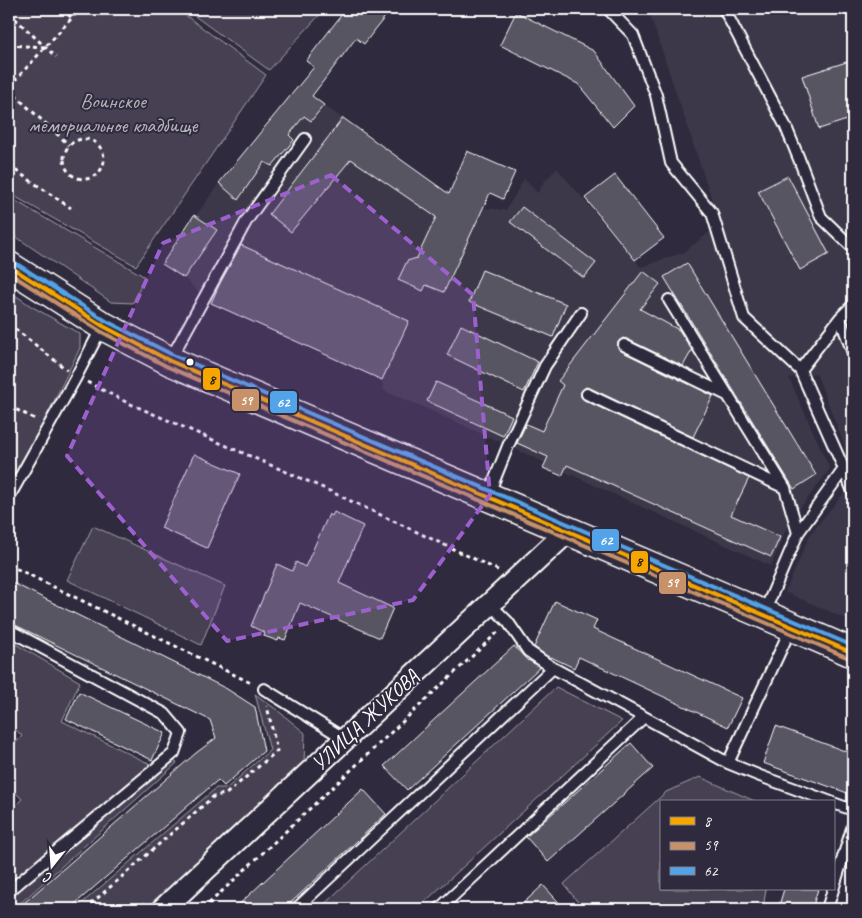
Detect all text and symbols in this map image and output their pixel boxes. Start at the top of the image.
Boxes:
park label: Воинское мемориальное кладбище [29,88,199,138]
unlabelled marker [185,357,195,367]
line badge: 8 [202,367,221,391]
text: 8 [209,371,217,388]
line badge: 59 [231,388,260,412]
line badge: 62 [269,390,298,414]
text: 59 [240,392,254,409]
text: 62 [277,394,291,411]
line badge: 62 [591,528,620,552]
text: 62 [600,532,614,549]
line badge: 8 [630,550,649,574]
text: 8 [636,553,644,570]
line badge: 59 [658,571,687,595]
text: 59 [666,574,680,591]
street label: УЛИЦА ЖУКОВА [306,663,424,776]
legend [660,800,834,890]
text: 8 [704,812,712,831]
text: 59 [704,836,719,855]
north arrow [28,840,78,890]
text: 62 [704,862,719,881]
text: С [41,868,54,887]

